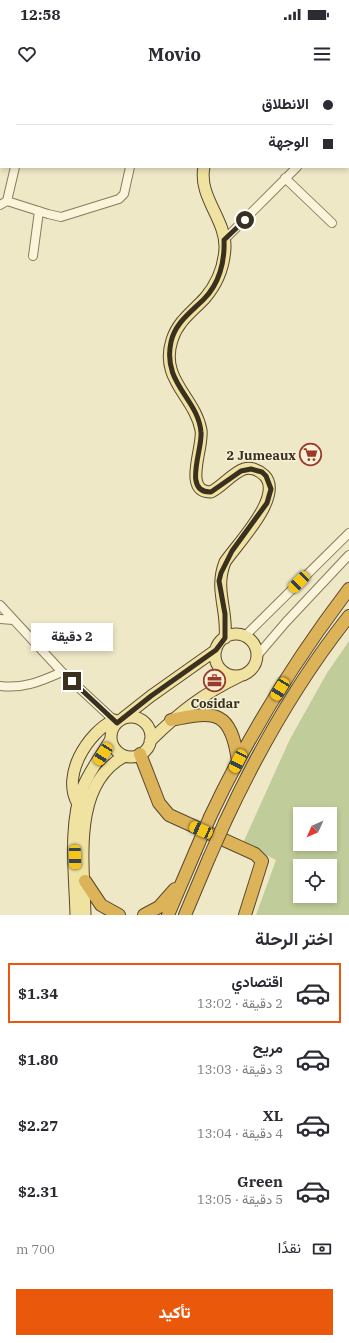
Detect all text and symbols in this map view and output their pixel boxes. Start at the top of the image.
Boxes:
text: 12:58 [20,5,61,24]
icon: heart [16,43,38,65]
text: Movio [148,43,201,66]
icon: menu [311,43,333,65]
text: الانطلاق [262,94,309,113]
text: الوجهة [268,132,309,151]
route start [236,211,254,229]
supermarket icon: 2 Jumeaux [298,442,324,468]
place label: 2 Jumeaux [227,447,296,464]
car [286,569,312,595]
callout: 2 دقيقة [31,623,113,651]
text: 2 دقيقة [51,628,93,645]
office icon: Cosidar [202,668,228,694]
route end [63,672,81,690]
car [269,676,291,702]
place label: Cosidar [190,695,240,712]
car [91,741,115,767]
car [227,748,249,774]
north arrow [293,807,337,851]
map controls [293,807,337,903]
car [188,820,214,840]
car [69,845,81,869]
button: locate [293,859,337,903]
text: اختر الرحلة [255,927,333,950]
text: اقتصادي [231,972,283,991]
icon: car [295,975,331,1011]
text: $1.34 [18,984,58,1003]
text: 2 دقيقة · 13:02 [197,995,283,1012]
text: مريح [253,1038,283,1057]
icon: car [295,1041,331,1077]
text: $1.80 [18,1050,58,1069]
text: 3 دقيقة · 13:03 [197,1061,283,1078]
text: XL [263,1106,283,1125]
icon: car [295,1107,331,1143]
text: $2.27 [18,1116,58,1135]
text: 4 دقيقة · 13:04 [197,1125,283,1142]
text: Green [237,1172,283,1191]
icon: car [295,1173,331,1209]
text: $2.31 [18,1182,58,1201]
text: 5 دقيقة · 13:05 [197,1191,283,1208]
text: نقدًا [278,1238,301,1257]
icon: cash [311,1238,333,1260]
text: 700 m [16,1241,55,1258]
button: تأكيد [16,1289,333,1335]

